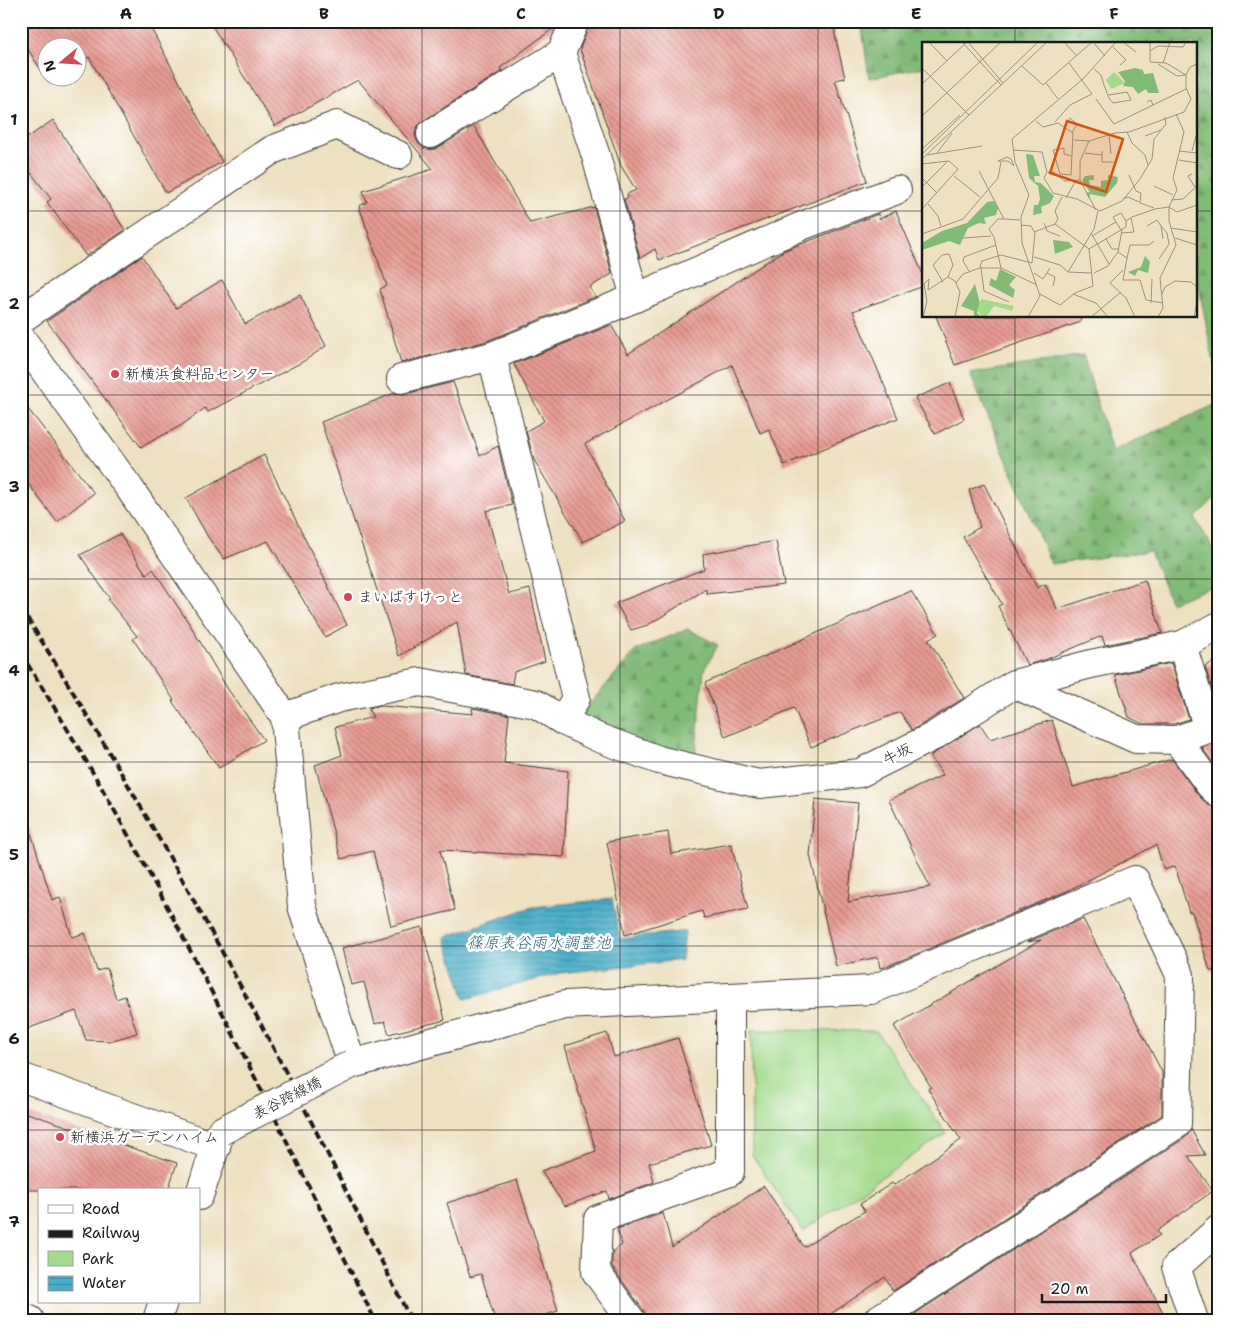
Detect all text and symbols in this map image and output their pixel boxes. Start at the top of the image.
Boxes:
text: A [120,3,132,24]
text: B [319,3,329,24]
text: C [516,3,526,24]
text: D [713,3,725,24]
text: E [911,3,921,24]
text: F [1109,3,1119,24]
north arrow [38,38,88,88]
inset map [922,42,1198,318]
text: N [39,58,60,74]
text: 1 [10,109,18,130]
text: 2 [8,293,20,314]
place label: 新横浜食料品センター [125,364,274,384]
marker: 新横浜食料品センター [109,368,121,380]
text: 3 [8,476,20,497]
place label: まいばすけっと [358,587,463,607]
marker: まいばすけっと [342,591,354,603]
text: 4 [8,660,20,681]
street label: 牛坂 [879,738,915,770]
text: 5 [9,844,19,865]
water label: 篠原表谷雨水調整池 [467,932,612,953]
text: 6 [8,1028,20,1049]
street label: 表谷跨線橋 [249,1072,325,1124]
place label: 新横浜ガーデンハイム [70,1127,219,1147]
marker: 新横浜ガーデンハイム [54,1131,66,1143]
legend [38,1188,200,1304]
text: Road [82,1199,120,1219]
text: 7 [8,1211,20,1232]
text: Railway [82,1223,140,1243]
text: Park [82,1249,114,1269]
scale bar [1042,1271,1166,1303]
text: Water [82,1273,126,1293]
text: 20 m [1050,1279,1089,1299]

